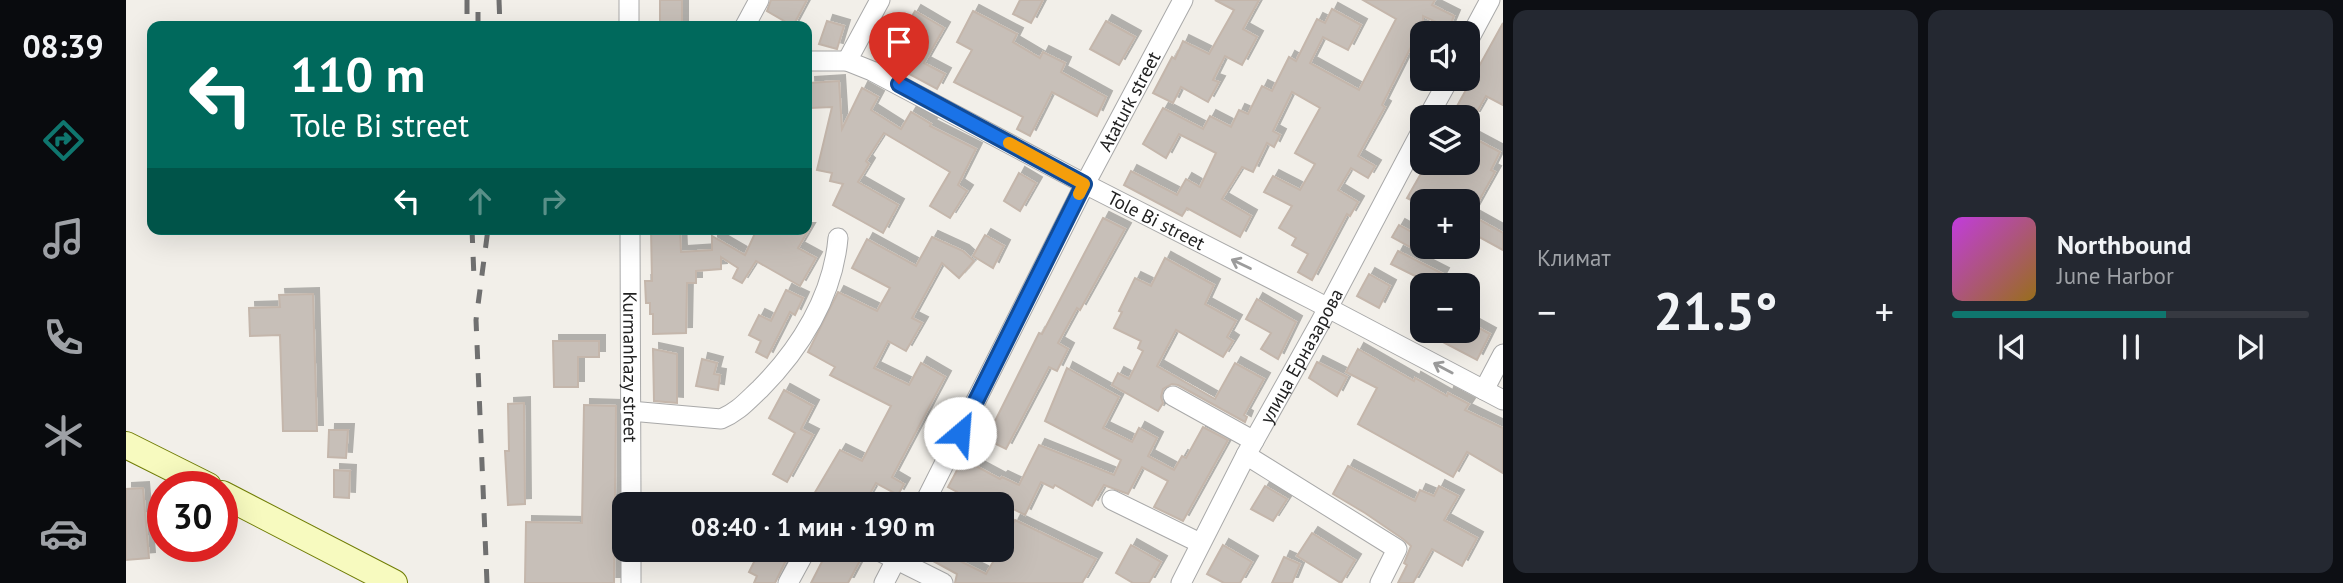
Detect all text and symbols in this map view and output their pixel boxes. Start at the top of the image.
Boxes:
pin [869,12.0,929,84]
map controls [1410,21,1480,343]
button: sound [1410,21,1480,91]
icon: arrive [880,23,918,61]
text: 08:39 [22,25,104,67]
text: 110 m [290,42,425,106]
street label: Ataturk street [1093,47,1166,155]
icon: left [175,49,266,140]
text: Tole Bi street [290,104,469,146]
button: layers [1410,105,1480,175]
icon: directions [39,116,88,165]
icon: left [388,182,426,220]
icon: ahead [461,182,499,220]
icon: right [534,182,572,220]
street label: Tole Bi street [1103,185,1210,255]
button: + [1410,189,1480,259]
icon: music [39,214,88,263]
text: Northbound [2057,228,2191,261]
text: Климат [1537,243,1611,272]
one-way arrow [1231,256,1251,270]
text: June Harbor [2057,261,2174,290]
button: − [1410,273,1480,343]
text: 21.5° [1654,277,1777,344]
street label: улица Ерназарова [1254,284,1348,428]
text: − [1537,287,1556,336]
text: + [1875,287,1894,336]
street label: Kurmanhazy street [618,291,643,443]
icon: phone [39,313,88,362]
icon: previous [1993,328,2031,366]
icon: pause [2112,328,2150,366]
icon: next [2231,328,2269,366]
one-way arrow [1433,361,1453,375]
position arrow [923,396,997,470]
icon: climate [39,411,88,460]
speed limit sign: 30 [147,471,238,562]
icon: car [39,509,88,558]
text: 08:40 · 1 мин · 190 m [691,510,935,543]

